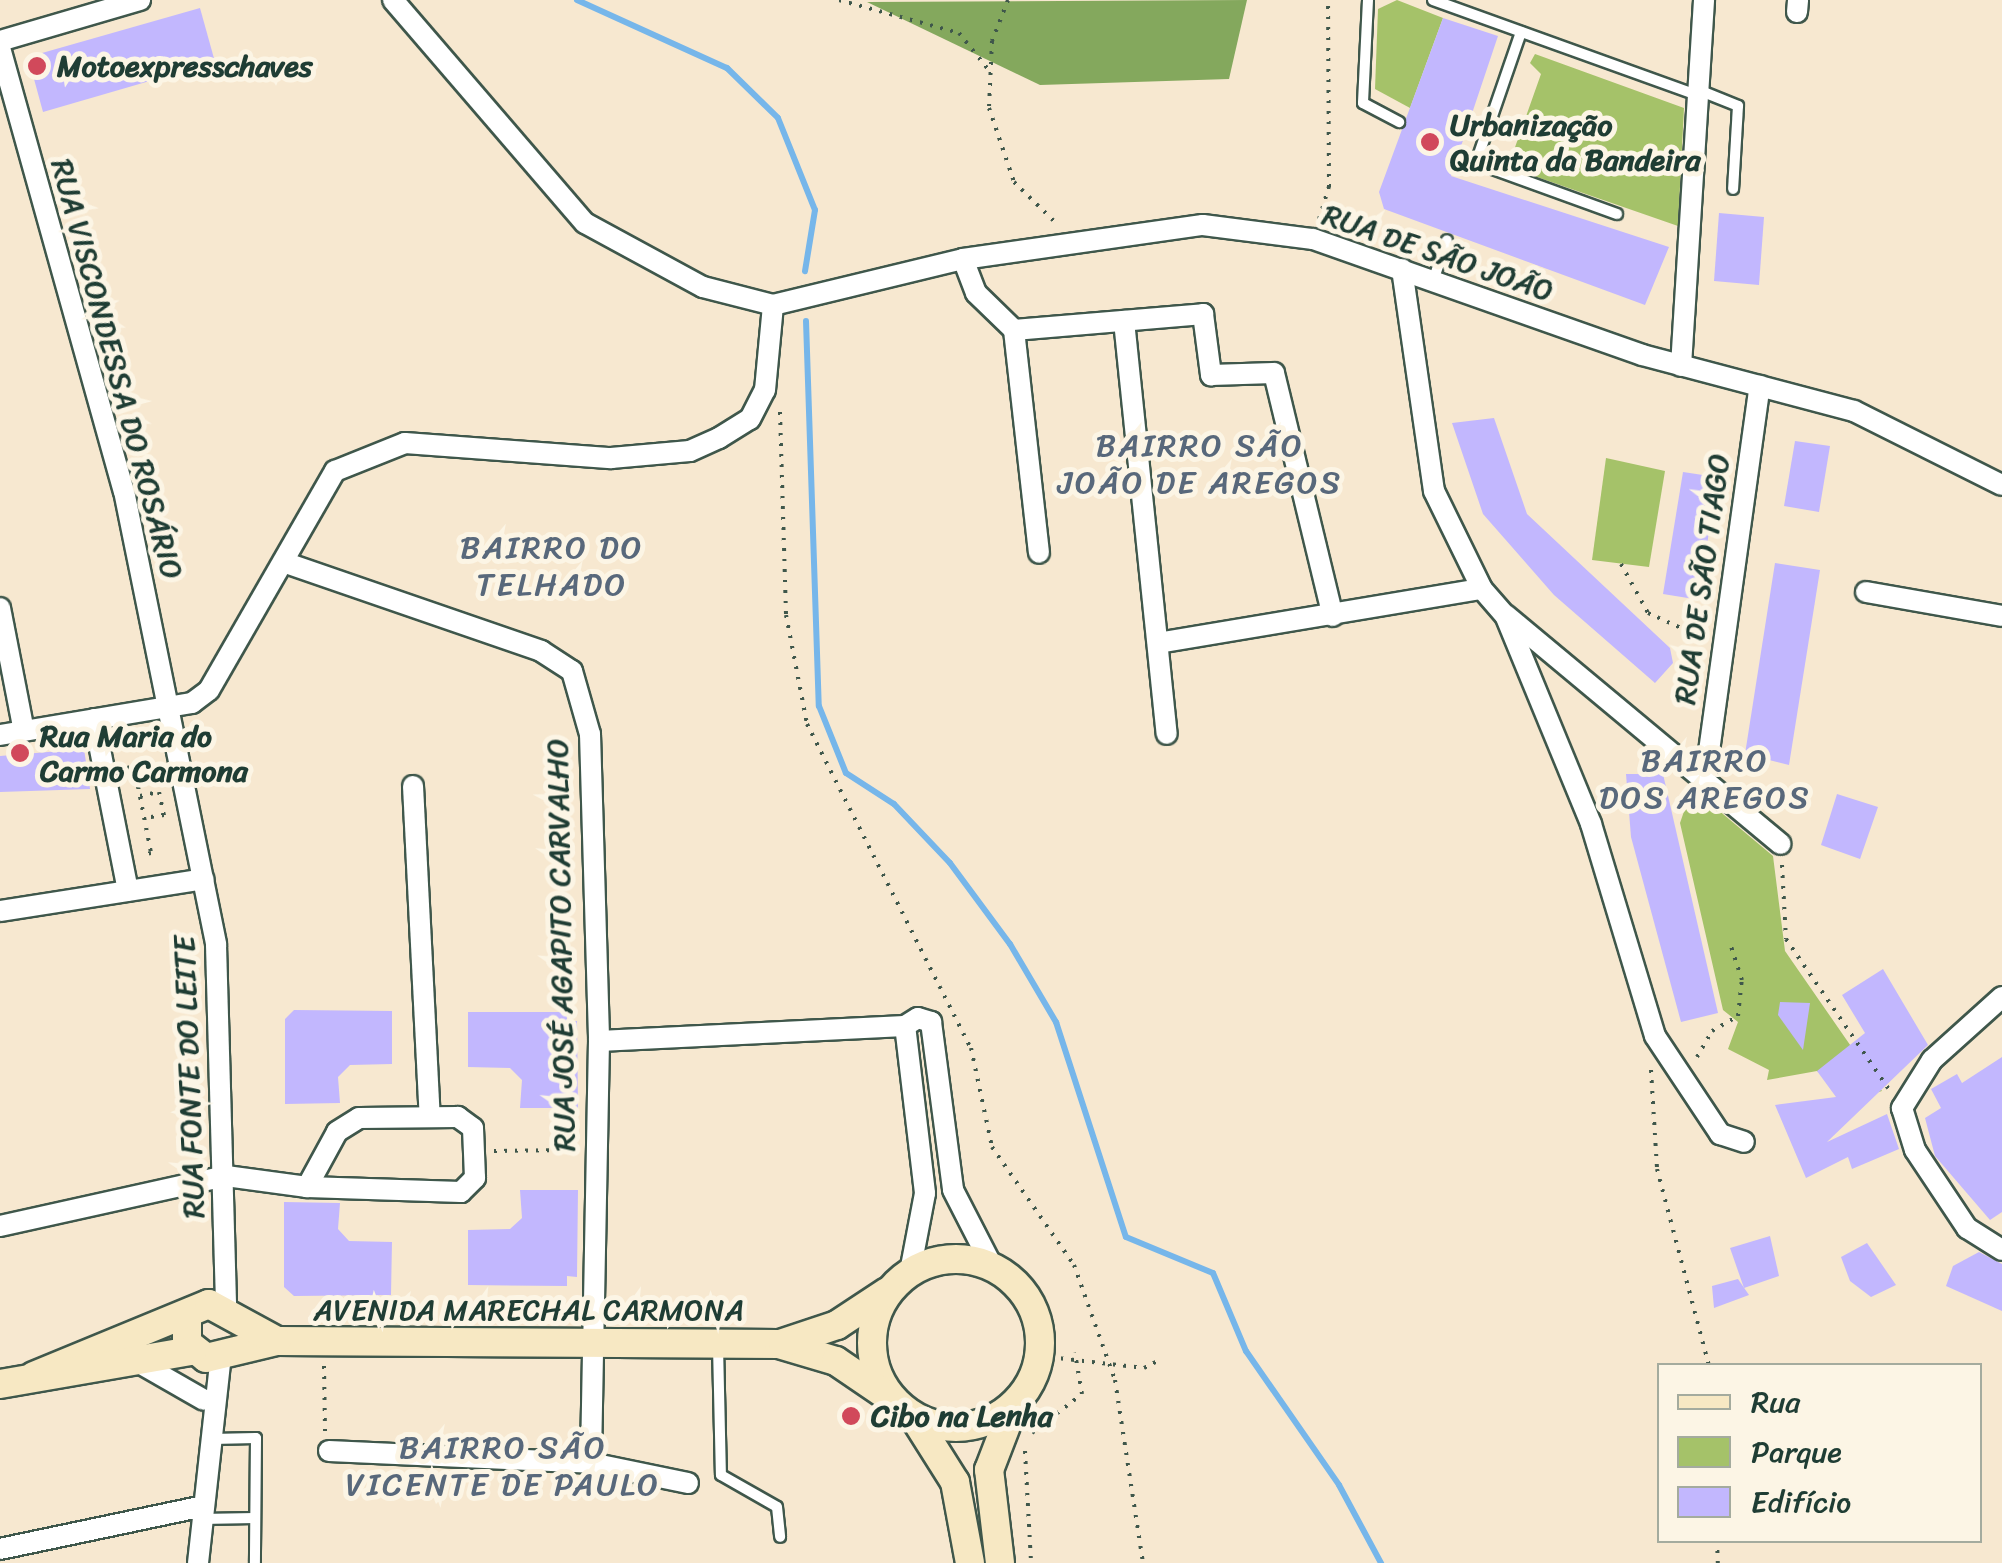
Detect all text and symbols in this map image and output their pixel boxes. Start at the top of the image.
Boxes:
place label: Motoexpresschaves [57,48,312,84]
marker: Motoexpresschaves [26,55,48,77]
place label: Urbanização Quinta da Bandeira [1450,107,1702,178]
marker: Urbanização Quinta da Bandeira [1419,131,1441,153]
street label: RUA VISCONDESSA DO ROSÁRIO [43,154,191,584]
street label: RUA DE SÃO JOÃO [1316,196,1560,310]
district label: BAIRRO SÃO JOÃO DE AREGOS [1059,428,1341,503]
street label: RUA DE SÃO TIAGO [1666,449,1738,709]
district label: BAIRRO DO TELHADO [462,530,642,605]
place label: Rua Maria do Carmo Carmona [40,718,248,788]
street label: RUA JOSÉ AGAPITO CARVALHO [539,737,583,1153]
marker: Rua Maria do Carmo Carmona [9,742,31,764]
district label: BAIRRO DOS AREGOS [1600,743,1810,818]
street label: RUA FONTE DO LEITE [166,938,212,1216]
street label: AVENIDA MARECHAL CARMONA [314,1292,744,1328]
legend [1657,1363,1982,1543]
text: Rua [1751,1375,1800,1429]
place label: Cibo na Lenha [871,1398,1053,1434]
marker: Cibo na Lenha [840,1405,862,1427]
text: Parque [1751,1425,1842,1479]
district label: BAIRRO SÃO VICENTE DE PAULO [346,1430,660,1505]
text: Edifício [1751,1475,1851,1529]

